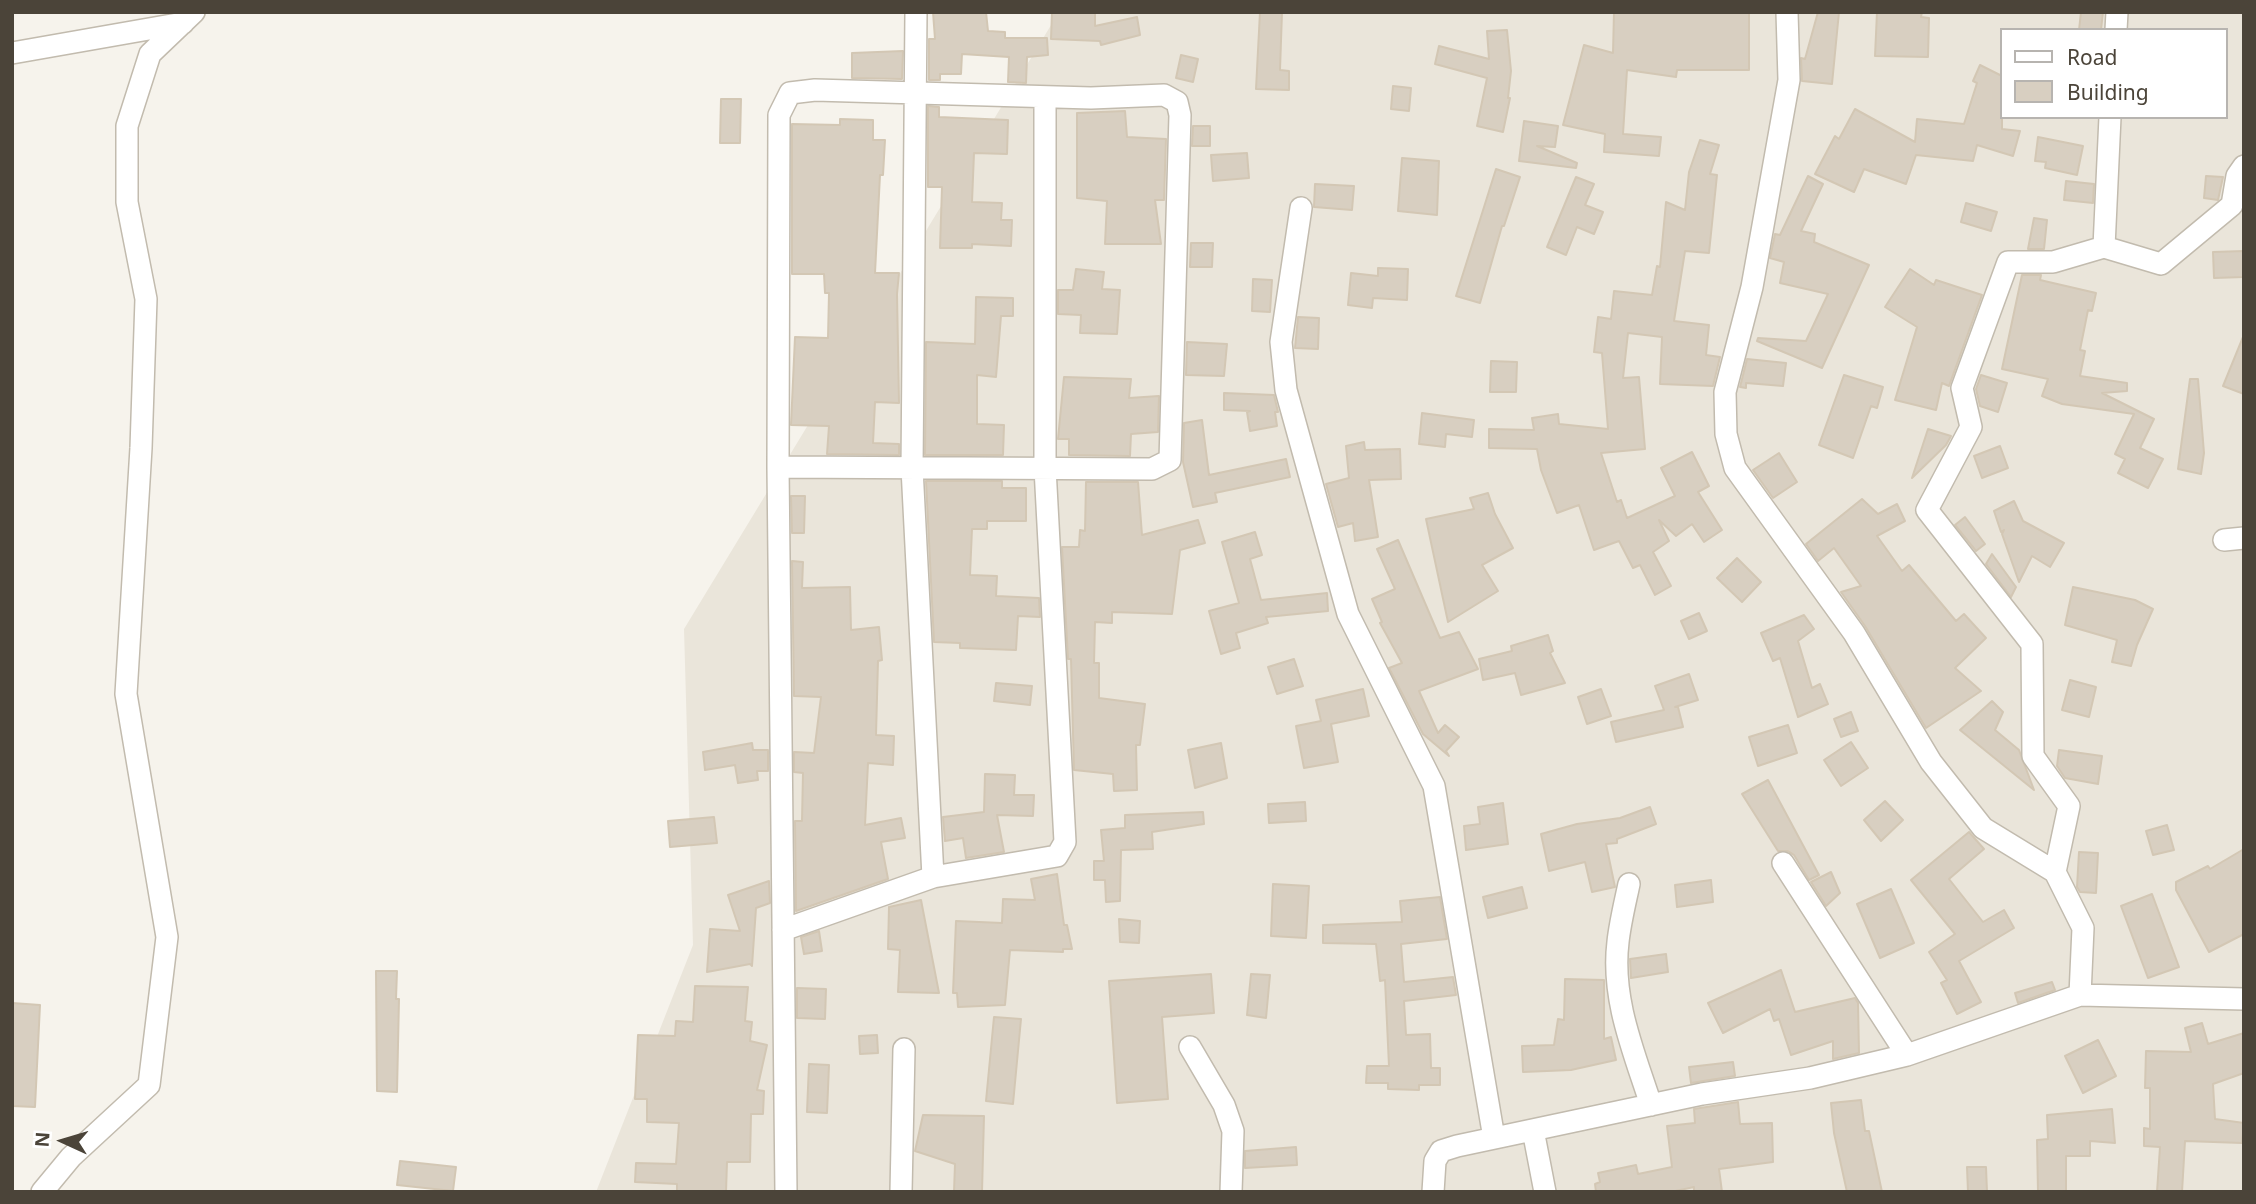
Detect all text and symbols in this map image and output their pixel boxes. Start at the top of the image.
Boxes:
legend [2000,28,2228,119]
text: Road [2067,43,2117,71]
text: Building [2067,78,2149,106]
north arrow [28,1106,98,1176]
text: N [29,1131,56,1148]

